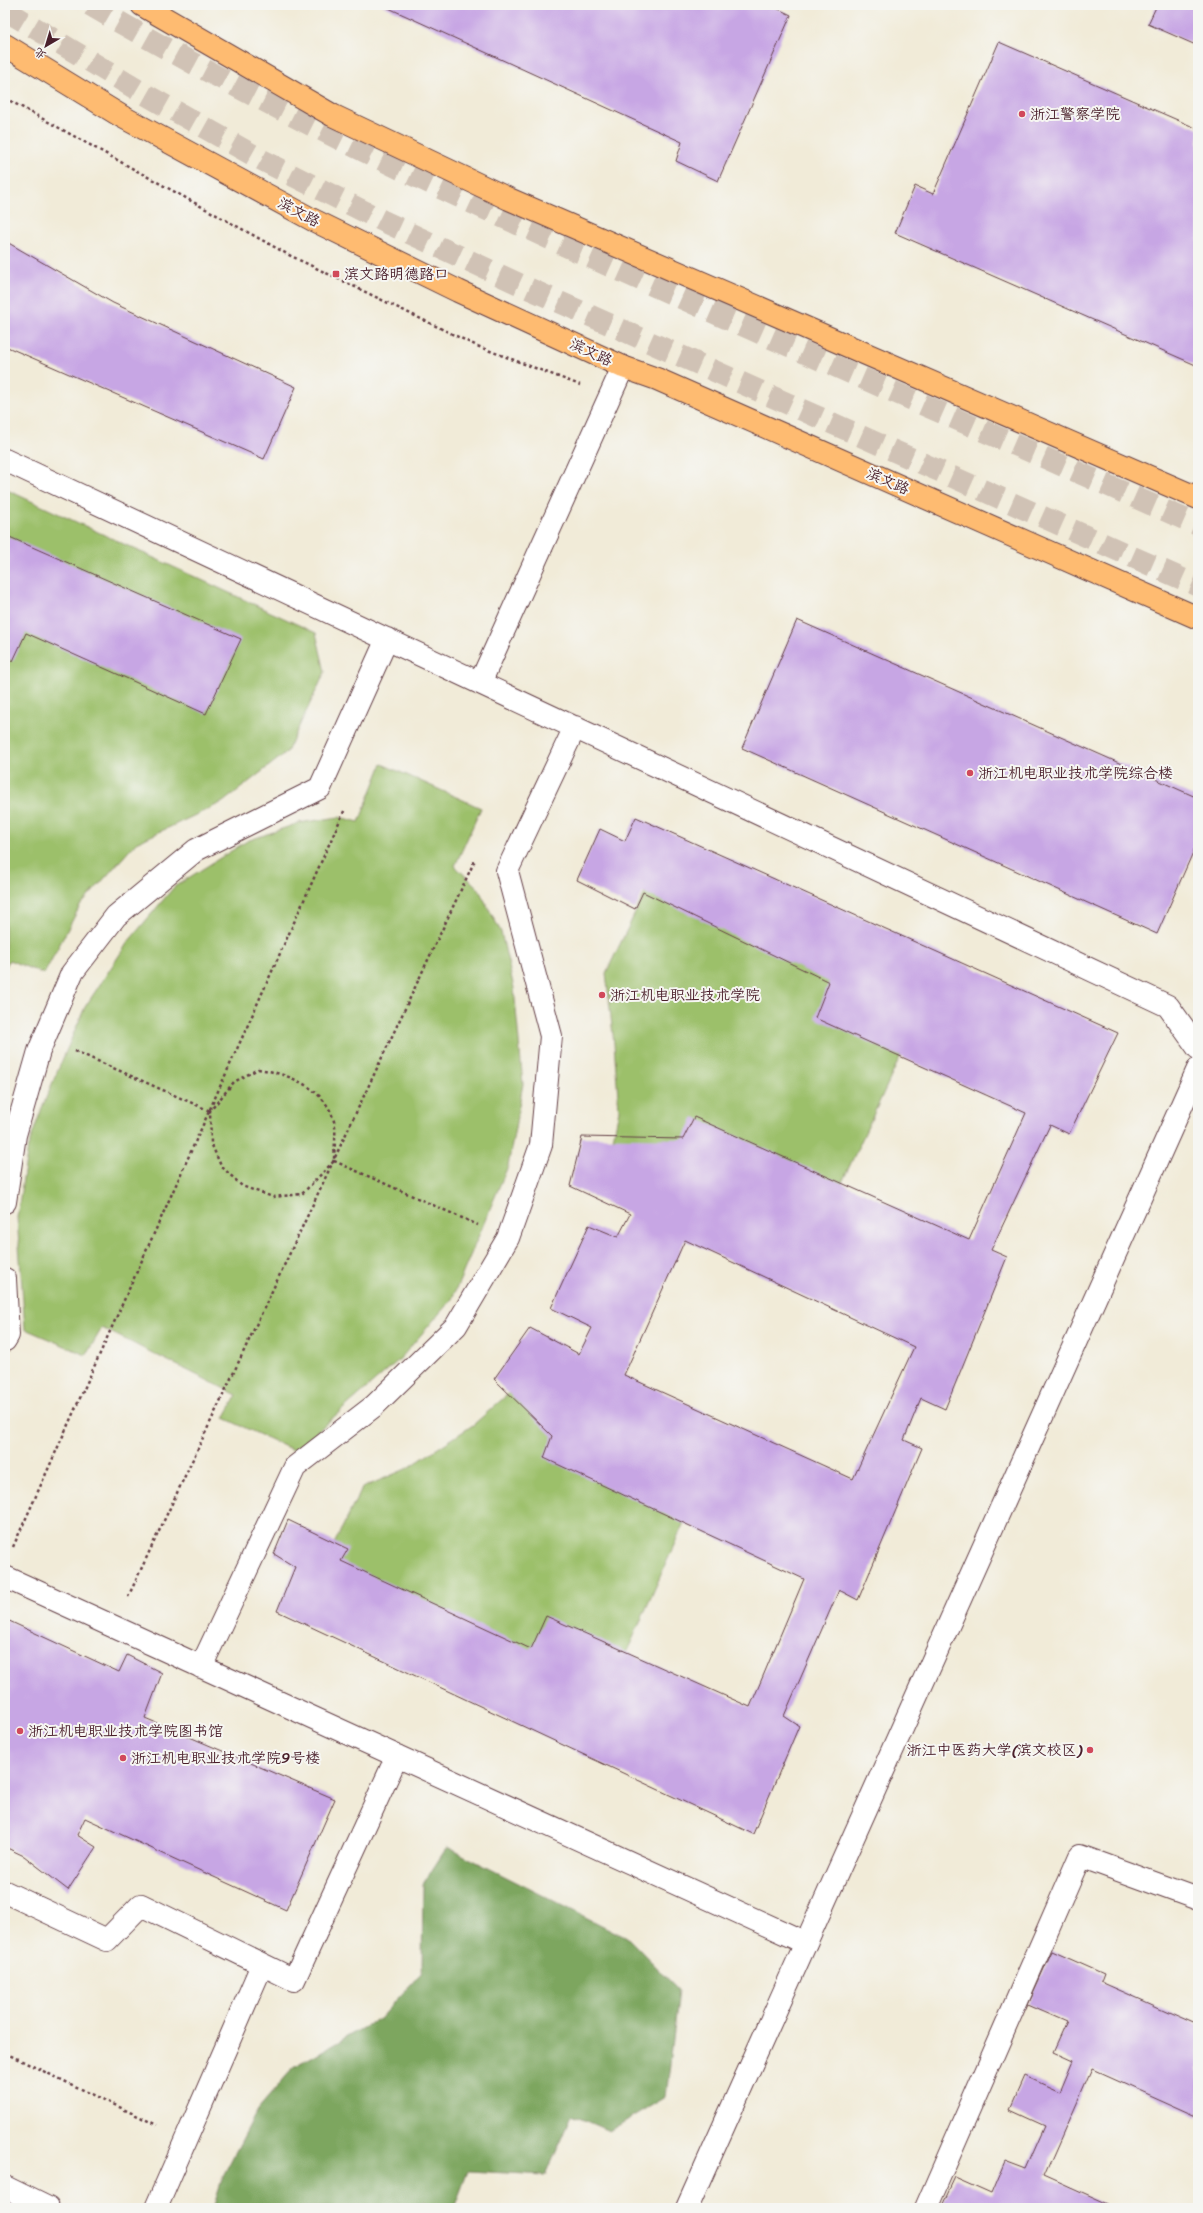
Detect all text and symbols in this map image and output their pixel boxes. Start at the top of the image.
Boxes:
north arrow [26,26,66,66]
text: 北 [30,43,50,64]
place label: 浙江警察学院 [1030,101,1120,127]
marker: 浙江警察学院 [1017,109,1027,119]
street label: 滨文路 [273,190,325,234]
place label: 滨文路明德路口 [344,261,449,287]
marker: 滨文路明德路口 [331,269,341,279]
street label: 滨文路 [565,331,617,373]
street label: 滨文路 [862,460,914,502]
place label: 浙江机电职业技术学院综合楼 [978,760,1173,786]
marker: 浙江机电职业技术学院综合楼 [965,768,975,778]
place label: 浙江机电职业技术学院 [610,982,760,1008]
marker: 浙江机电职业技术学院 [597,990,607,1000]
place label: 浙江机电职业技术学院图书馆 [28,1718,223,1744]
marker: 浙江机电职业技术学院图书馆 [15,1726,25,1736]
place label: 浙江中医药大学(滨文校区) [906,1737,1083,1763]
place label: 浙江机电职业技术学院9号楼 [131,1745,320,1771]
marker: 浙江中医药大学(滨文校区) [1085,1745,1095,1755]
marker: 浙江机电职业技术学院9号楼 [118,1753,128,1763]

